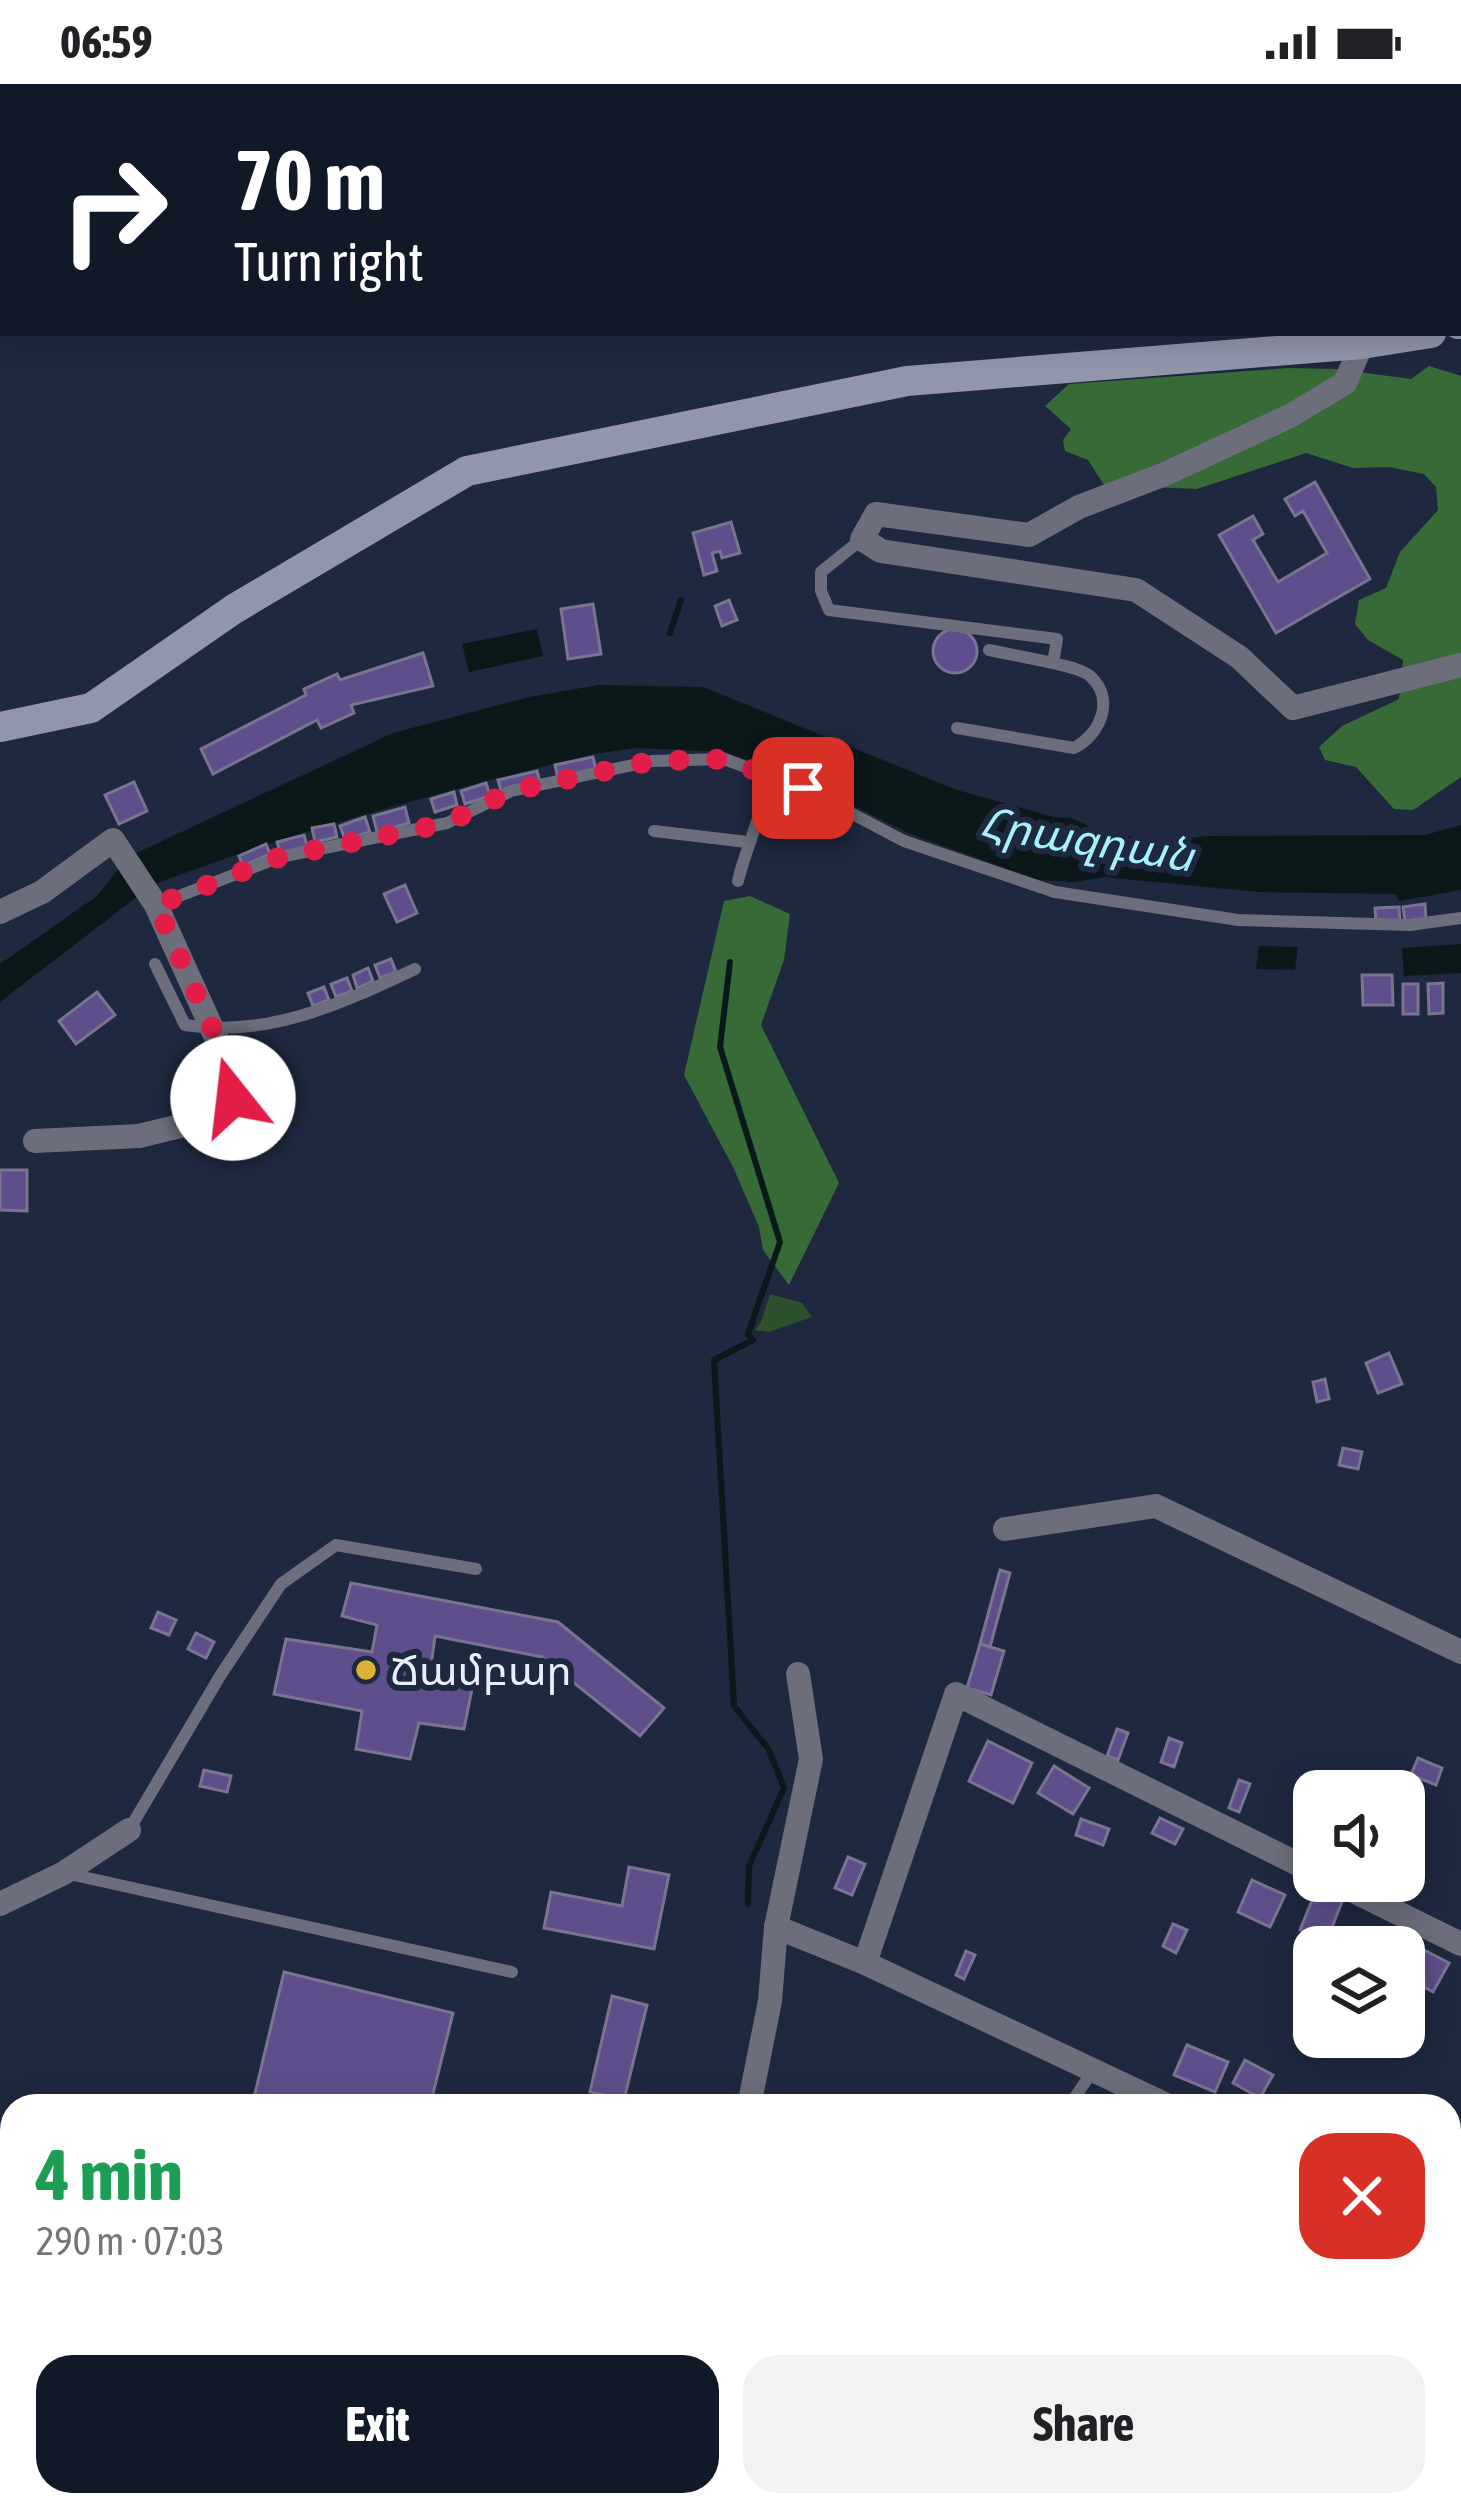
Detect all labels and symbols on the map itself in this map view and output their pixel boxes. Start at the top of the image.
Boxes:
pin [752,737,854,839]
water label: Հրազդան [976,796,1199,883]
position arrow [170,1035,296,1161]
place label: Ճամբար [390,1646,572,1695]
marker: Ճամբար [353,1657,379,1683]

